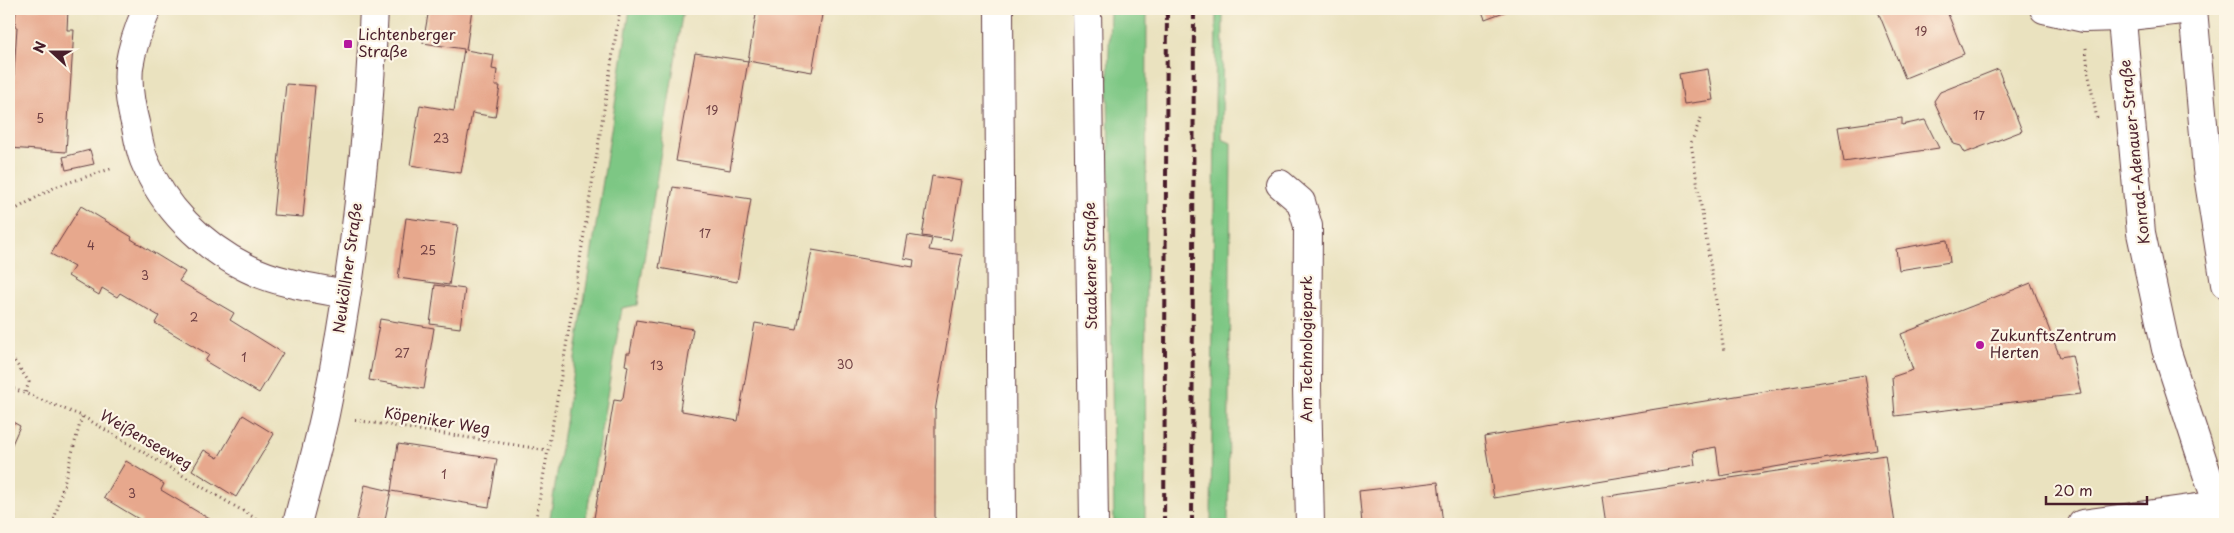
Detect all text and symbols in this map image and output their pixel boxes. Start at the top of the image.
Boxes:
place label: Lichtenberger Straße [358,22,456,62]
house number: 19 [1915,22,1927,40]
north arrow [28,28,78,78]
text: N [28,38,51,56]
marker: Lichtenberger Straße [342,38,354,50]
street label: Konrad-Adenauer-Straße [2112,59,2155,246]
house number: 19 [706,101,718,119]
house number: 17 [1973,106,1985,124]
house number: 5 [36,109,44,127]
house number: 23 [433,129,449,147]
street label: Neuköllner Straße [326,201,367,334]
street label: Staakener Straße [1077,202,1102,330]
house number: 17 [699,224,711,242]
house number: 4 [87,236,95,254]
house number: 25 [420,241,436,259]
house number: 3 [141,266,149,284]
street label: Am Technologiepark [1294,276,1317,422]
house number: 2 [190,308,198,326]
place label: ZukunftsZentrum Herten [1990,323,2117,363]
marker: ZukunftsZentrum Herten [1974,339,1986,351]
house number: 27 [395,344,410,362]
house number: 1 [241,348,247,366]
house number: 30 [837,355,854,373]
house number: 13 [650,356,664,374]
street label: Köpeniker Weg [383,400,492,439]
street label: Weißenseeweg [96,403,197,474]
house number: 1 [441,465,447,483]
scale bar [2046,473,2148,505]
text: 20 m [2054,478,2093,501]
house number: 3 [128,484,136,502]

